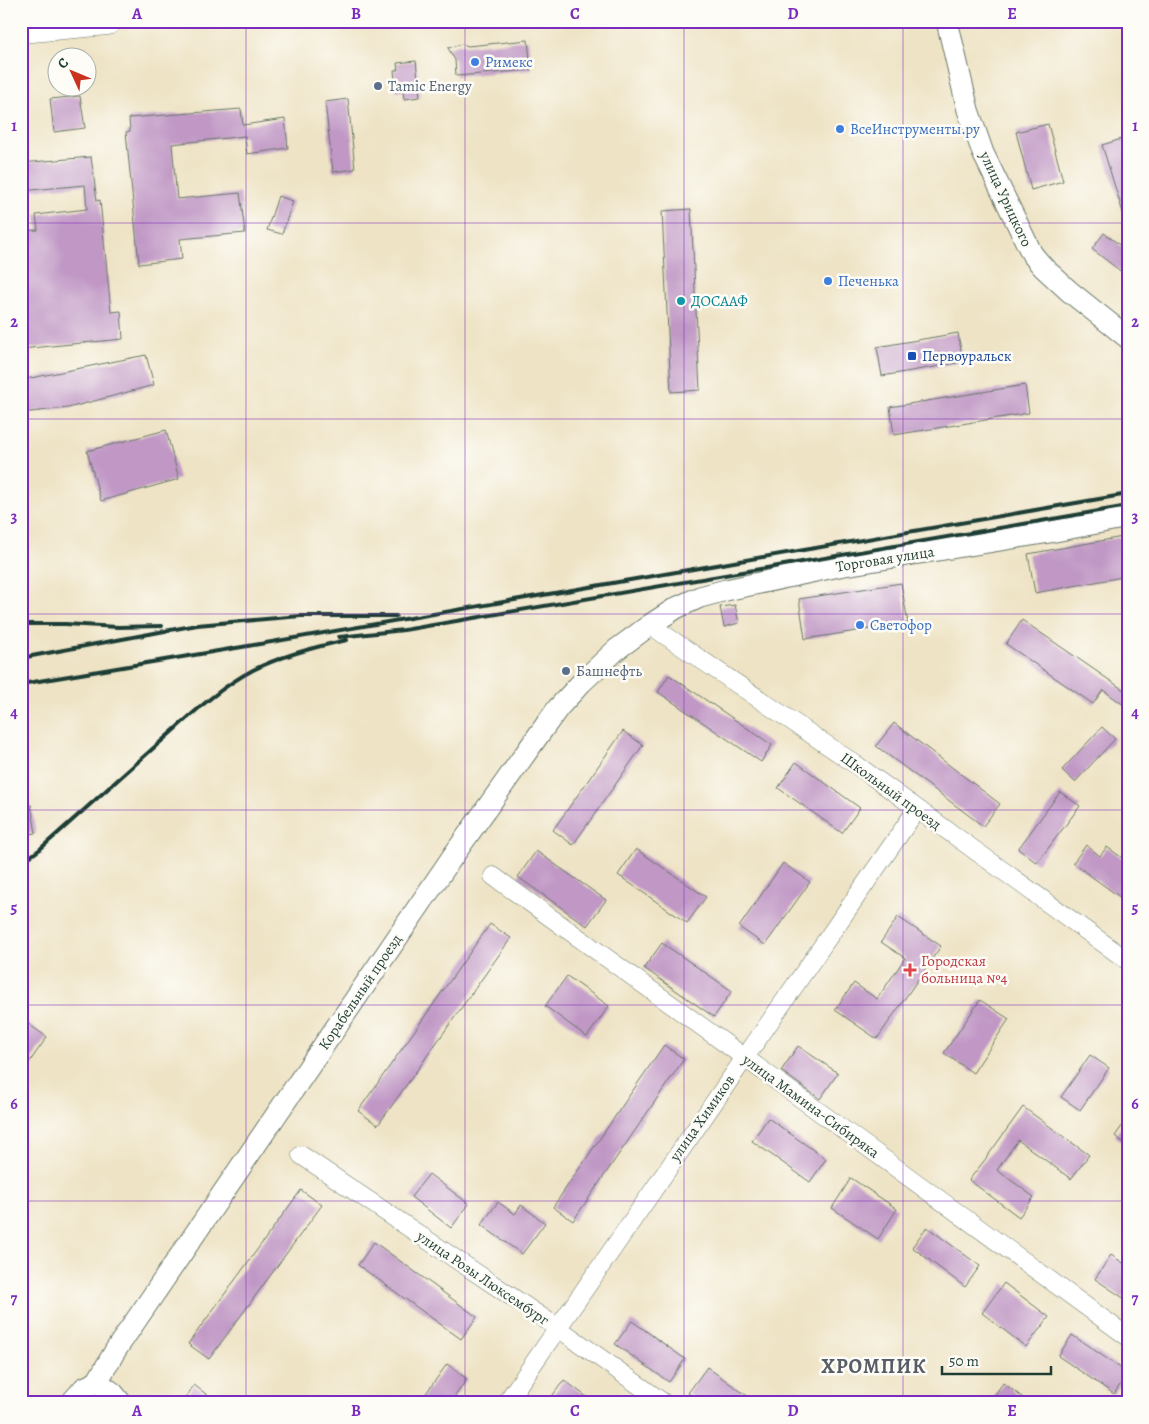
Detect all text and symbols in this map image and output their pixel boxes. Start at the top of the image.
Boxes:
text: A [131,3,143,25]
text: B [351,3,361,25]
text: C [570,3,580,25]
text: D [787,3,799,25]
text: E [1007,3,1017,25]
north arrow [48,48,98,98]
place label: Римекс [485,52,533,72]
text: С [53,53,73,73]
marker: Римекс [469,56,481,68]
place label: Tamic Energy [388,76,472,96]
marker: Tamic Energy [372,80,384,92]
text: 1 [11,115,17,137]
text: 1 [1132,115,1138,137]
place label: ВсеИнструменты.ру [850,119,980,139]
marker: ВсеИнструменты.ру [834,123,846,135]
street label: улица Урицкого [975,147,1037,250]
place label: Печенька [838,271,899,291]
marker: Печенька [822,275,834,287]
place label: ДОСААФ [691,291,748,311]
marker: ДОСААФ [675,295,687,307]
text: 2 [10,311,18,333]
text: 2 [1131,311,1139,333]
place label: Первоуральск [922,346,1012,366]
marker: Первоуральск [906,350,918,362]
text: 3 [11,506,18,528]
text: 3 [1132,506,1139,528]
street label: Торговая улица [834,541,936,577]
place label: Светофор [870,615,932,635]
marker: Светофор [854,619,866,631]
place label: Башнефть [576,661,642,681]
marker: Башнефть [560,665,572,677]
text: 4 [10,702,18,724]
text: 4 [1131,702,1139,724]
street label: Школьный проезд [837,748,945,834]
text: 5 [11,897,18,919]
text: 5 [1132,897,1139,919]
street label: Корабельный проезд [314,930,406,1054]
place label: Городская больница №4 [921,951,1008,988]
marker: Городская больница №4 [903,963,917,977]
street label: улица Мамина-Сибиряка [738,1049,884,1163]
street label: улица Химиков [664,1071,739,1166]
text: 6 [10,1093,18,1115]
text: 6 [1131,1093,1139,1115]
street label: улица Розы Люксембург [412,1226,554,1330]
text: 7 [11,1288,18,1310]
text: 7 [1132,1288,1139,1310]
scale bar [942,1344,1050,1376]
text: 50 m [949,1351,979,1371]
district label: ХРОМПИК [821,1353,927,1380]
text: A [131,1400,143,1422]
text: B [351,1400,361,1422]
text: C [570,1400,580,1422]
text: D [787,1400,799,1422]
text: E [1007,1400,1017,1422]

